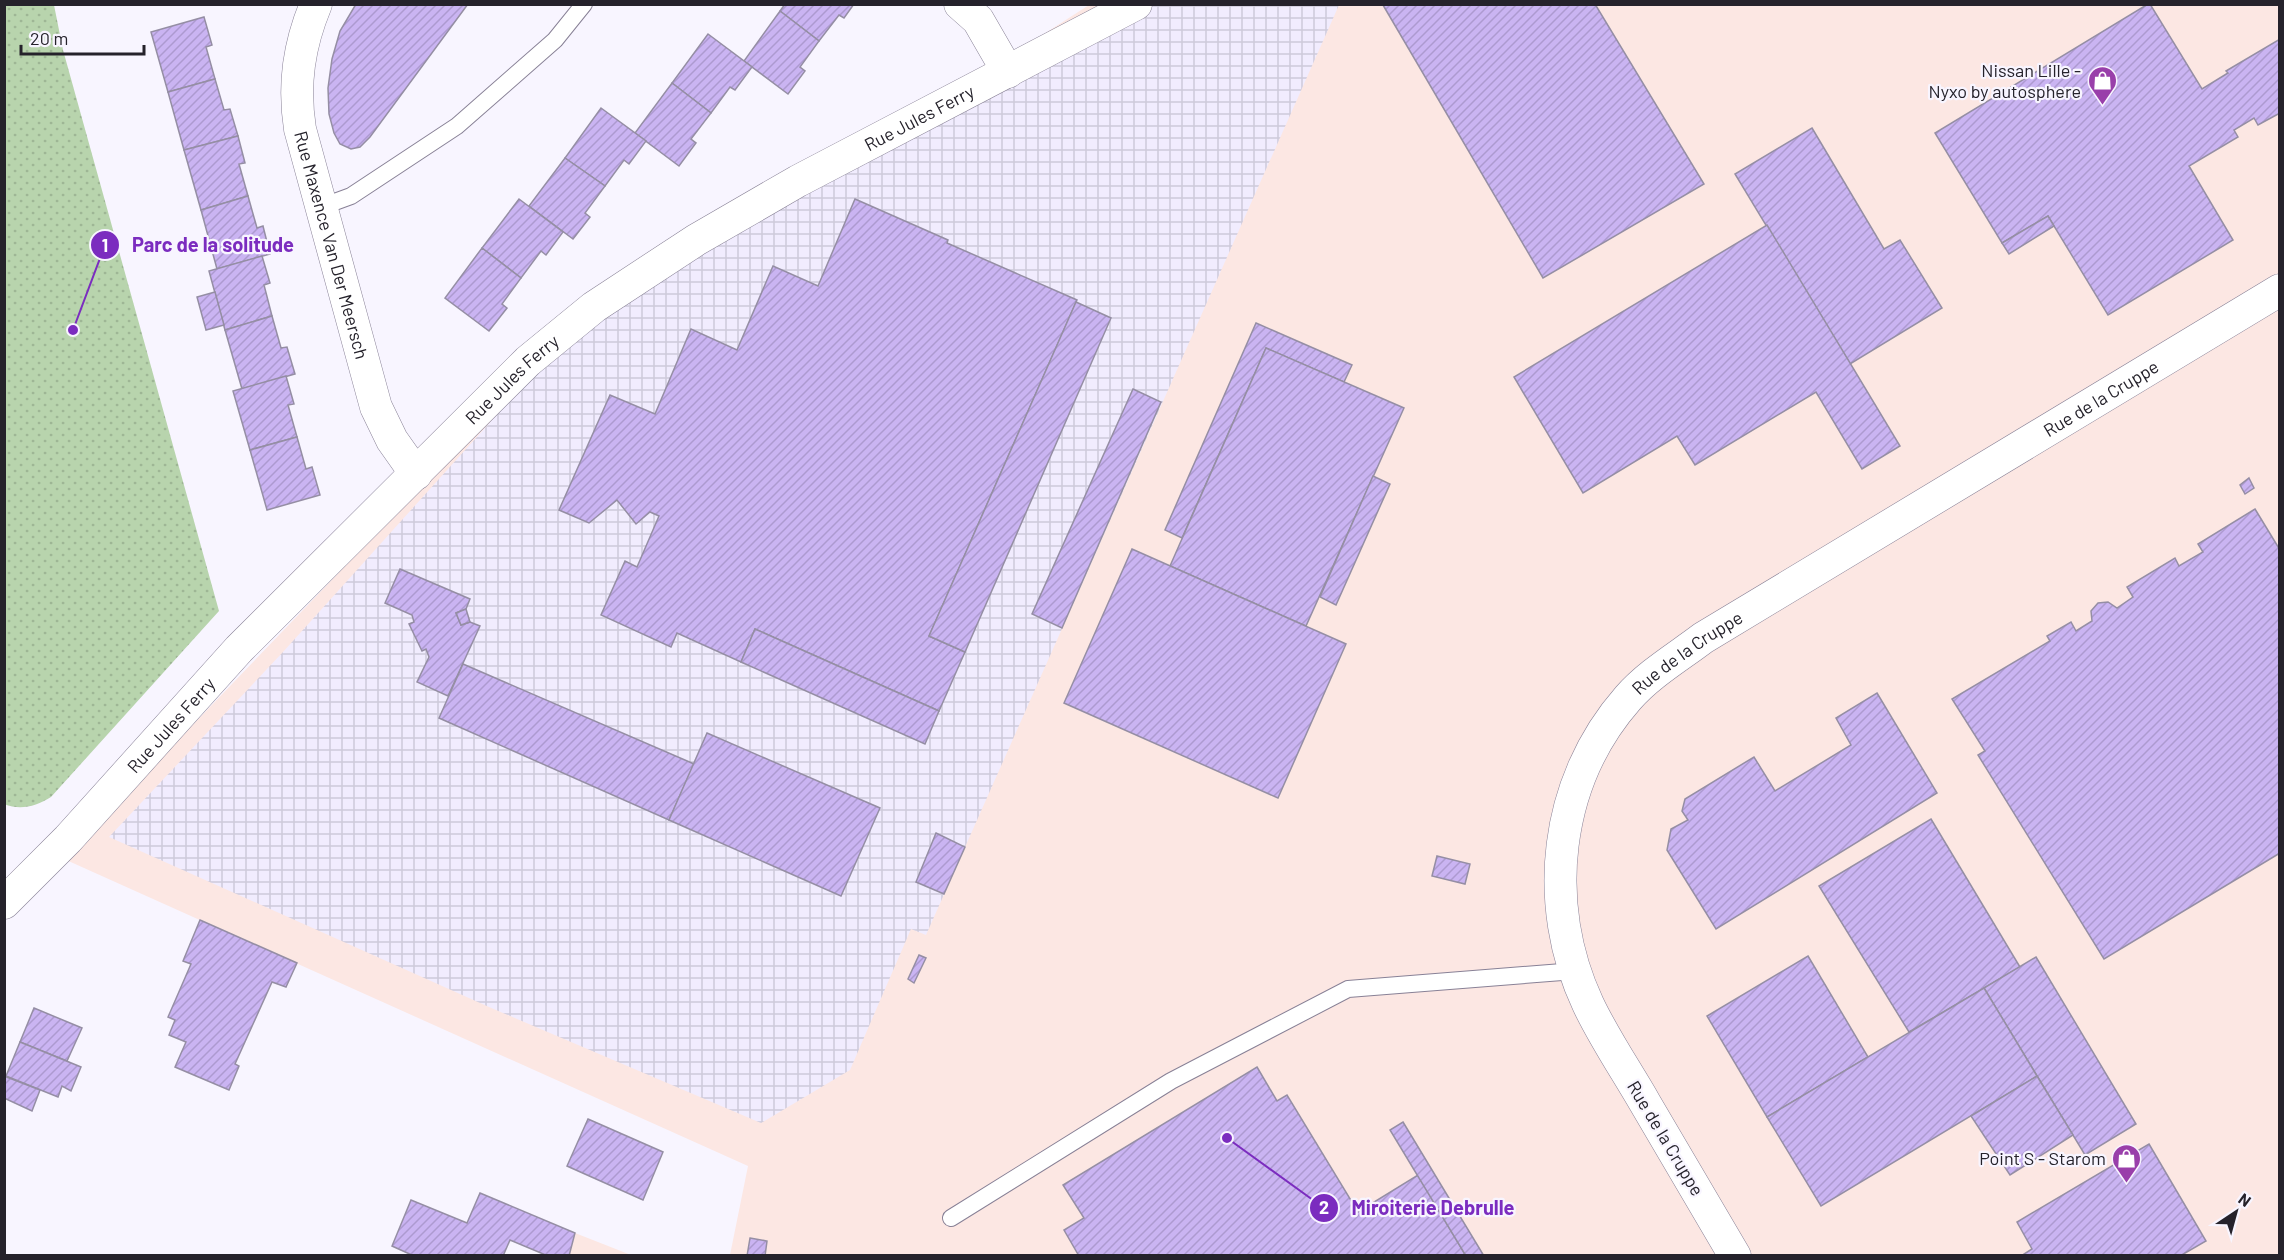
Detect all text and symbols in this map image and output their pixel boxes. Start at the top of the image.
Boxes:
scale bar [21,18,144,56]
text: 20 m [30,27,68,49]
place label: Nissan Lille - Nyxo by autosphere [1929,59,2081,102]
shop icon: Nissan Lille - Nyxo by autosphere [2086,64,2118,106]
street label: Rue Jules Ferry [860,80,978,155]
street label: Rue Maxence Van Der Meersch [290,129,373,361]
callout: Parc de la solitude [90,226,307,264]
text: Parc de la solitude [132,232,294,256]
text: 1 [102,234,108,256]
street label: Rue Jules Ferry [460,329,563,428]
street label: Rue de la Cruppe [2039,355,2162,441]
street label: Rue de la Cruppe [1627,606,1746,699]
street label: Rue Jules Ferry [122,673,219,777]
street label: Rue de la Cruppe [1623,1076,1709,1200]
shop icon: Point S - Starom [2111,1142,2143,1184]
place label: Point S - Starom [1979,1147,2106,1169]
north arrow [2206,1182,2266,1242]
callout: Miroiterie Debrulle [1309,1189,1526,1227]
text: N [2235,1189,2255,1210]
text: Miroiterie Debrulle [1352,1195,1515,1219]
text: 2 [1319,1196,1329,1218]

